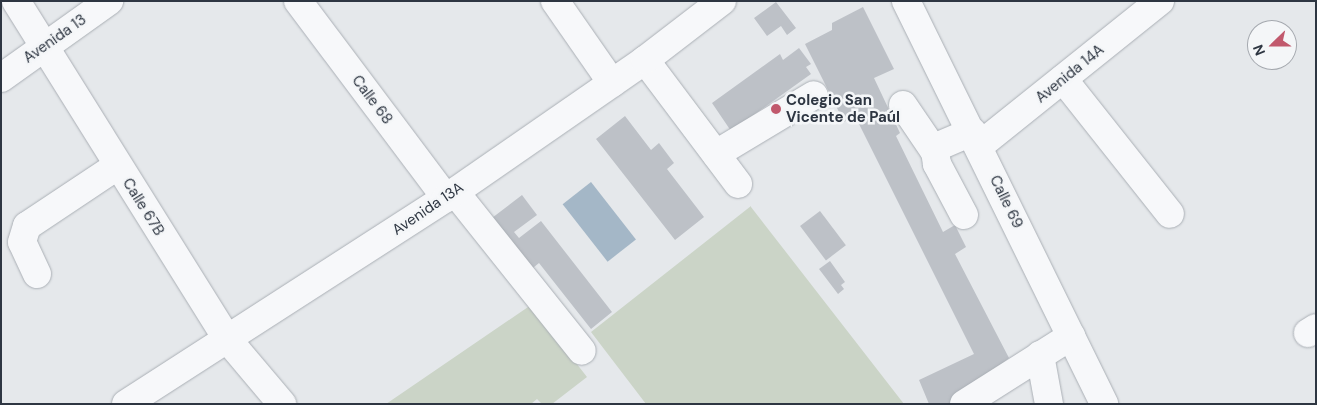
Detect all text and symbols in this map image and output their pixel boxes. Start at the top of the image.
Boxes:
street label: Avenida 13 [20,11,90,67]
north arrow [1247,20,1297,70]
street label: Avenida 14A [1032,41,1108,107]
text: N [1249,42,1269,58]
street label: Calle 68 [348,72,396,128]
place label: Colegio San Vicente de Paúl [786,91,900,126]
marker: Colegio San Vicente de Paúl [770,103,782,115]
street label: Calle 69 [985,173,1027,231]
street label: Calle 67B [118,175,168,239]
street label: Avenida 13A [389,179,467,239]

